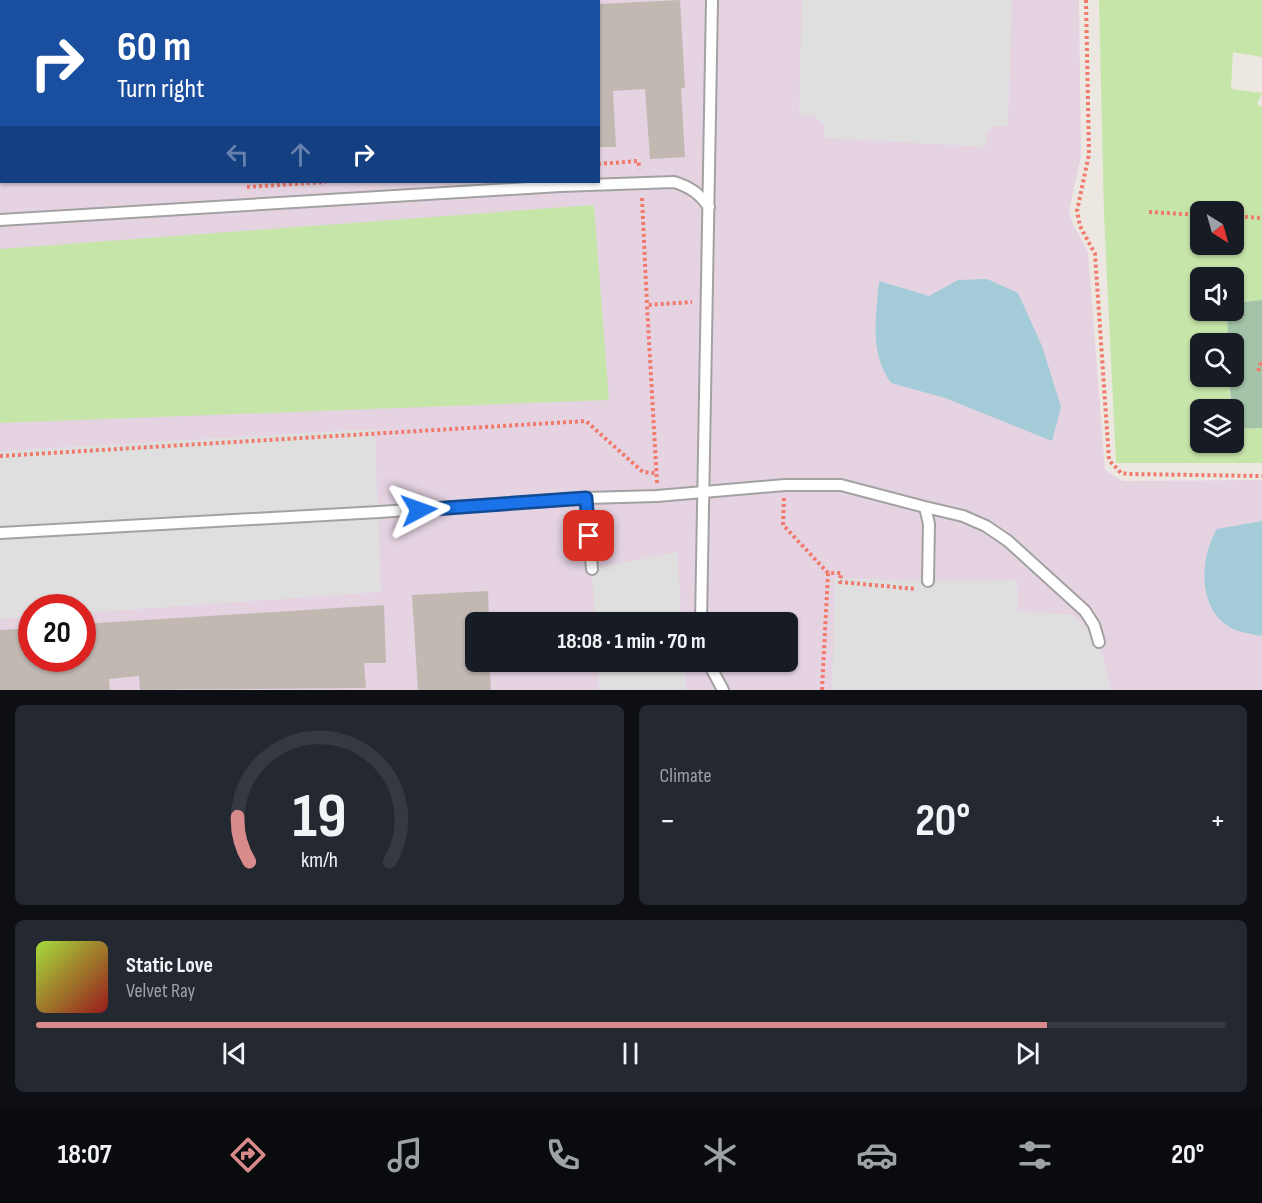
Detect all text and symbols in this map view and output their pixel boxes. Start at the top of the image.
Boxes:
text: 60 m [117,22,191,73]
icon: right [18,24,96,102]
text: Turn right [117,73,204,105]
icon: left [221,138,254,171]
icon: ahead [284,138,317,171]
icon: right [347,138,380,171]
north arrow [1190,201,1244,255]
map controls [1190,201,1244,453]
button: sound [1190,267,1244,321]
button: search [1190,333,1244,387]
button: layers [1190,399,1244,453]
position arrow [387,478,451,542]
pin [563,510,614,561]
icon: arrive [572,519,605,552]
speed limit sign: 20 [18,594,96,672]
text: 18:08 · 1 min · 70 m [558,628,705,655]
text: Climate [660,764,712,788]
text: 19 [292,780,346,855]
text: 20° [915,794,970,849]
text: − [660,801,676,841]
text: + [1210,801,1226,841]
text: km/h [301,848,338,873]
text: Static Love [126,952,213,979]
text: Velvet Ray [126,979,195,1003]
icon: previous [218,1037,251,1070]
icon: pause [614,1037,647,1070]
icon: next [1011,1037,1044,1070]
icon: directions [227,1134,269,1176]
icon: music [384,1134,426,1176]
icon: phone [542,1134,584,1176]
icon: climate [699,1134,741,1176]
icon: car [856,1134,898,1176]
icon: filters [1014,1134,1056,1176]
text: 18:07 [58,1139,112,1171]
text: 20° [1171,1139,1204,1171]

